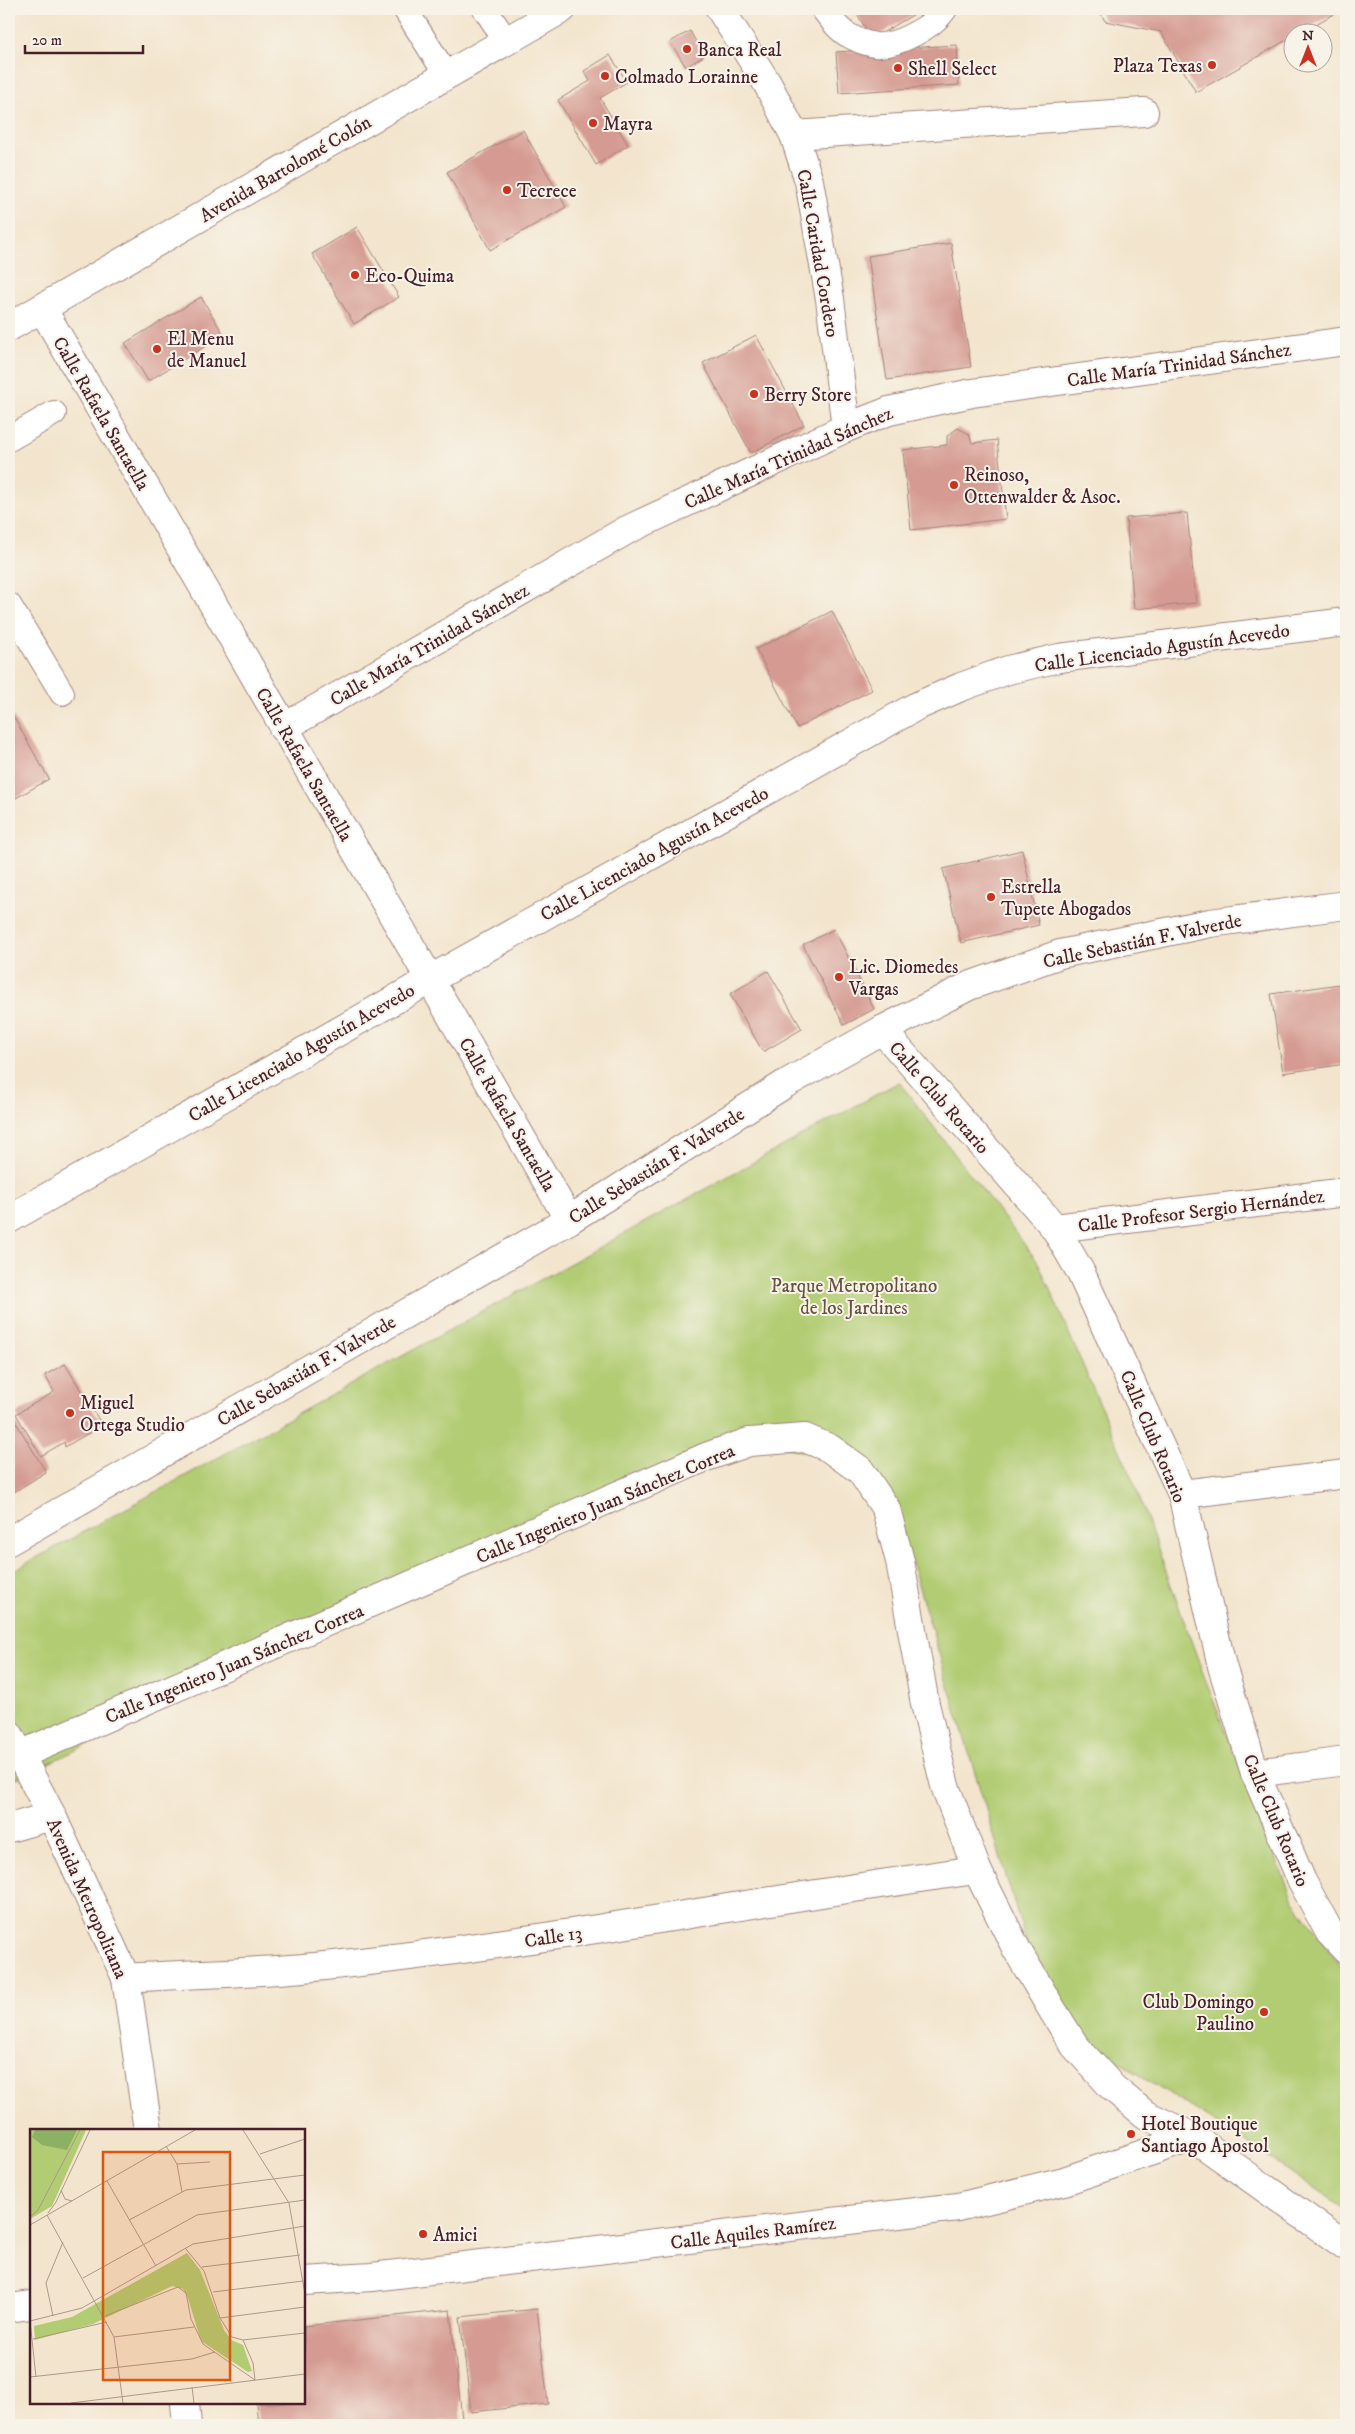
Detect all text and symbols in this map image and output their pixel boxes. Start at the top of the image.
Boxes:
scale bar [25,22,142,54]
north arrow [1282,22,1332,72]
text: N [1302,27,1314,45]
text: 20 m [32,31,62,50]
place label: Banca Real [697,39,782,62]
marker: Banca Real [681,43,693,55]
place label: Plaza Texas [1113,55,1202,78]
place label: Shell Select [908,58,997,81]
marker: Plaza Texas [1206,59,1218,71]
marker: Shell Select [892,62,904,74]
place label: Colmado Lorainne [615,66,758,89]
marker: Colmado Lorainne [599,70,611,82]
street label: Avenida Bartolomé Colón [196,111,376,228]
place label: Mayra [603,113,653,136]
marker: Mayra [587,117,599,129]
street label: Calle Caridad Cordero [791,167,844,339]
place label: Tecrece [517,180,577,203]
marker: Tecrece [501,184,513,196]
place label: Eco-Quima [365,265,454,288]
marker: Eco-Quima [349,269,361,281]
place label: El Menu de Manuel [167,328,247,373]
street label: Calle Rafaela Santaella [47,333,154,495]
street label: Calle María Trinidad Sánchez [1066,338,1293,393]
marker: El Menu de Manuel [151,343,163,355]
place label: Berry Store [764,384,851,407]
marker: Berry Store [748,388,760,400]
street label: Calle María Trinidad Sánchez [681,402,897,515]
place label: Reinoso, Ottenwalder & Asoc. [964,464,1121,509]
marker: Reinoso, Ottenwalder & Asoc. [948,479,960,491]
street label: Calle María Trinidad Sánchez [326,579,533,712]
street label: Calle Licenciado Agustín Acevedo [1033,619,1291,678]
street label: Calle Rafaela Santaella [250,684,357,846]
street label: Calle Licenciado Agustín Acevedo [537,782,773,927]
place label: Estrella Tupete Abogados [1001,876,1131,921]
marker: Estrella Tupete Abogados [985,891,997,903]
street label: Calle Sebastián F. Valverde [1041,909,1244,974]
place label: Lic. Diomedes Vargas [848,956,958,1001]
marker: Lic. Diomedes Vargas [833,971,845,983]
street label: Calle Licenciado Agustín Acevedo [185,979,419,1128]
street label: Calle Rafaela Santaella [453,1034,560,1196]
street label: Calle Club Rotario [884,1037,994,1159]
street label: Calle Sebastián F. Valverde [565,1103,749,1230]
street label: Calle Profesor Sergio Hernández [1077,1185,1326,1238]
park label: Parque Metropolitano de los Jardines [771,1275,937,1320]
street label: Calle Sebastián F. Valverde [213,1311,400,1432]
street label: Calle Club Rotario [1114,1367,1191,1506]
place label: Miguel Ortega Studio [80,1392,185,1437]
marker: Miguel Ortega Studio [64,1407,76,1419]
street label: Calle Ingeniero Juan Sánchez Correa [473,1439,738,1569]
street label: Calle Ingeniero Juan Sánchez Correa [102,1599,367,1729]
street label: Calle Club Rotario [1237,1751,1314,1890]
street label: Avenida Metropolitana [41,1815,132,1982]
street label: Calle 13 [523,1922,584,1953]
place label: Club Domingo Paulino [1143,1991,1254,2036]
marker: Club Domingo Paulino [1258,2006,1270,2018]
place label: Hotel Boutique Santiago Apostol [1141,2113,1269,2158]
marker: Hotel Boutique Santiago Apostol [1125,2128,1137,2140]
inset map [30,2129,305,2404]
street label: Calle Aquiles Ramírez [669,2212,837,2256]
place label: Amici [433,2224,477,2247]
marker: Amici [417,2228,429,2240]

